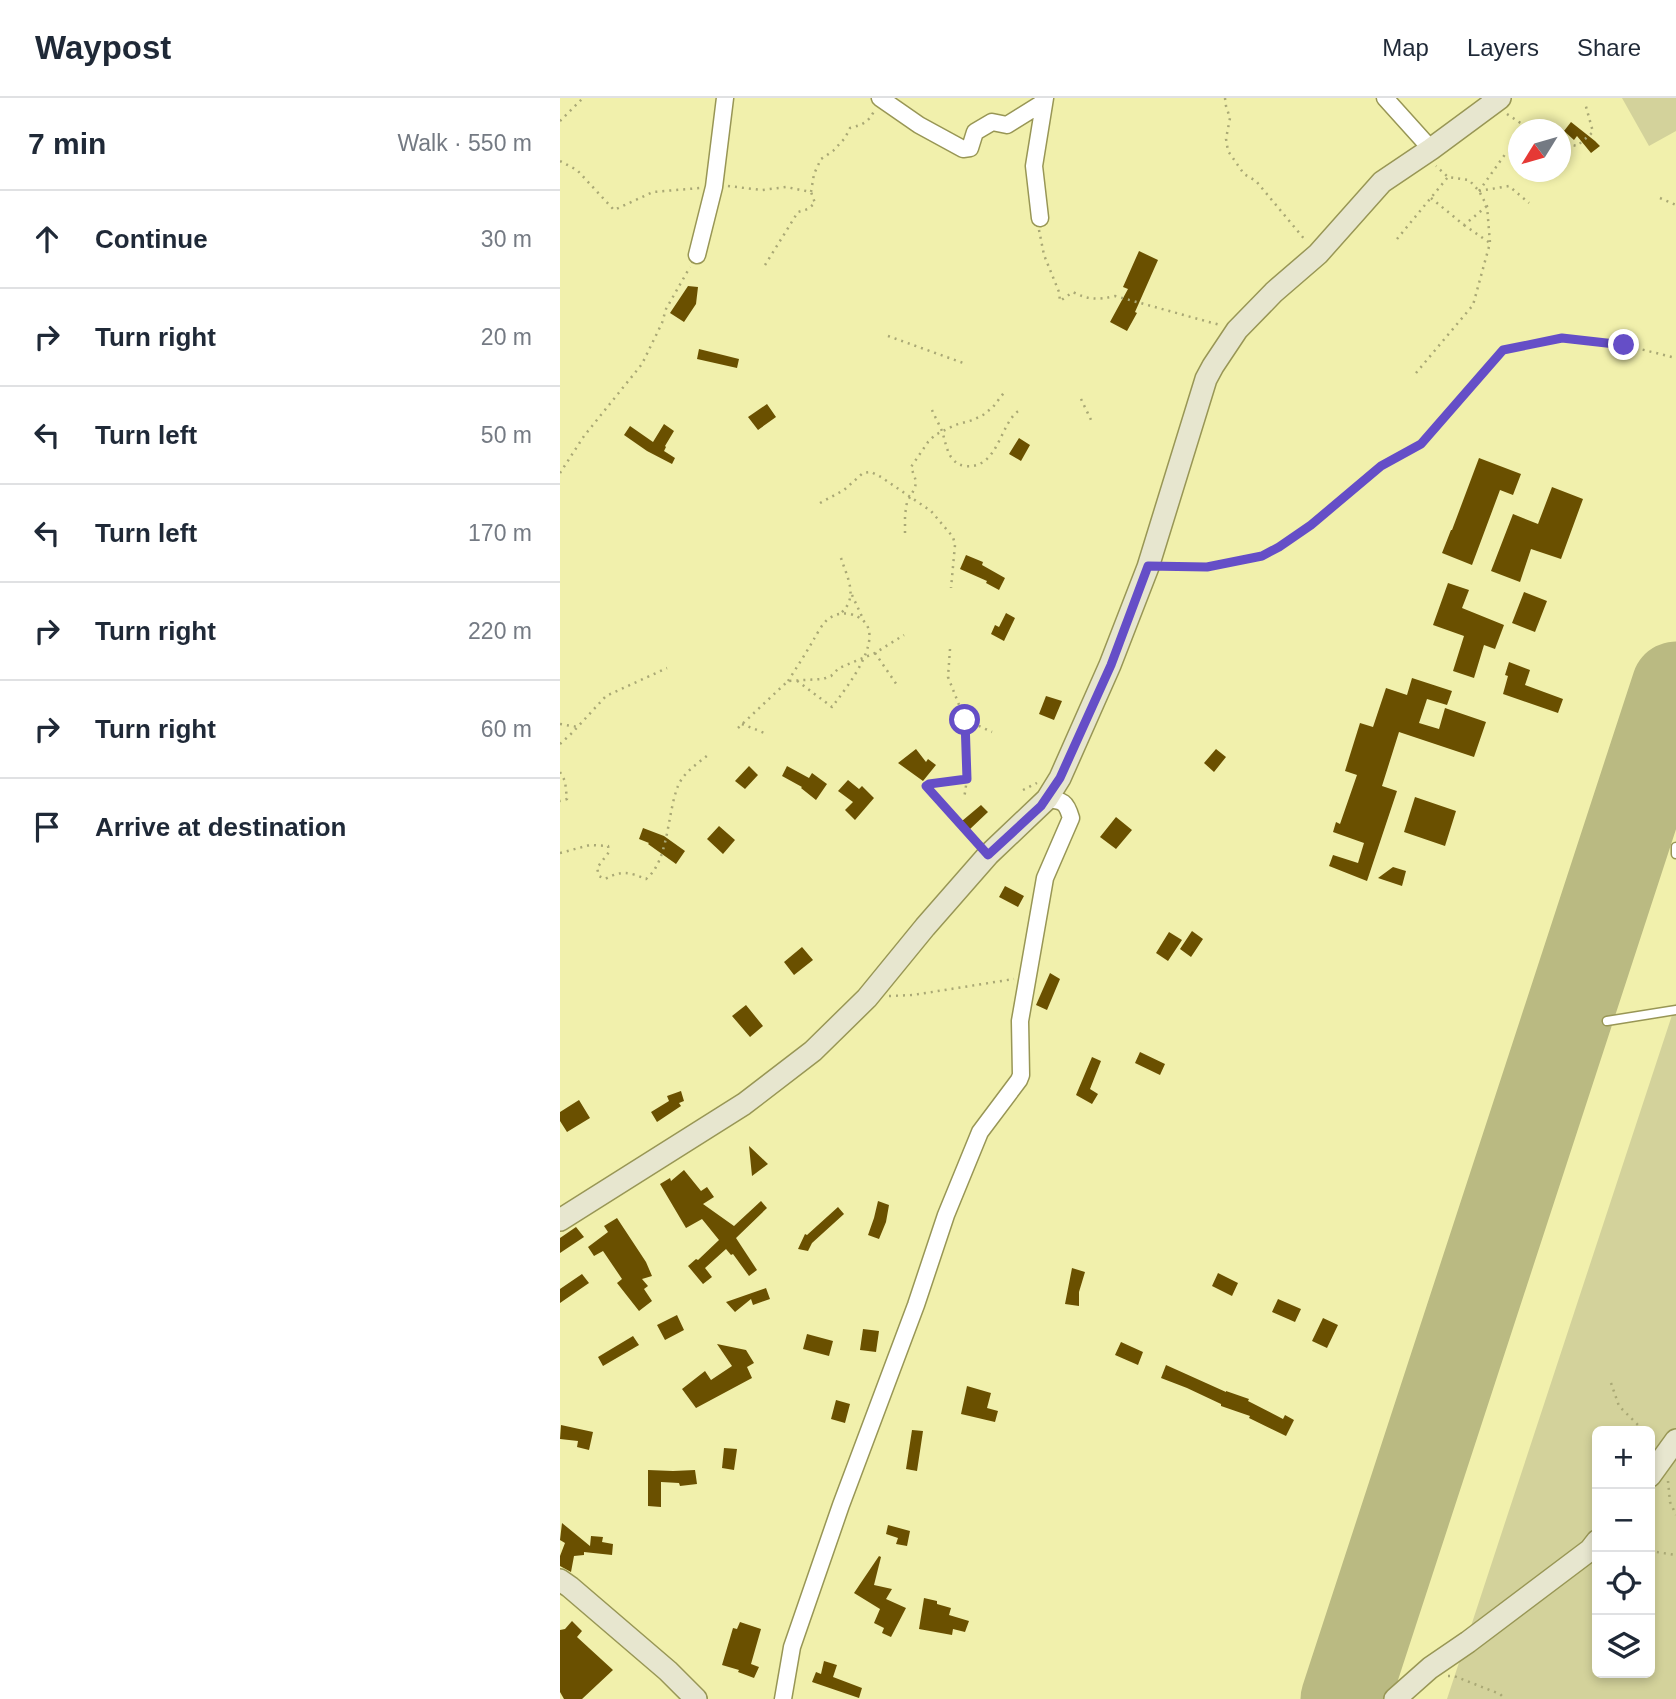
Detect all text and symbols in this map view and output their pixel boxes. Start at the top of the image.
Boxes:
text: Waypost [35,29,171,66]
text: Map [1382,34,1429,61]
text: Layers [1467,34,1539,61]
text: Share [1577,34,1641,61]
north arrow [1508,119,1571,182]
text: 7 min [28,127,106,160]
text: Walk · 550 m [397,130,532,156]
icon: ahead [28,220,66,258]
text: Continue [95,224,208,254]
text: 30 m [481,226,532,252]
icon: right [28,318,66,356]
text: Turn right [95,322,216,352]
text: 20 m [481,324,532,350]
route end [1608,329,1639,360]
icon: left [28,416,66,454]
text: Turn left [95,420,197,450]
text: 50 m [481,422,532,448]
icon: left [28,514,66,552]
text: Turn left [95,518,197,548]
text: 170 m [468,520,532,546]
icon: right [28,612,66,650]
text: Turn right [95,616,216,646]
text: 220 m [468,618,532,644]
route start [949,704,980,735]
icon: right [28,710,66,748]
text: Turn right [95,714,216,744]
text: 60 m [481,716,532,742]
icon: arrive [28,808,66,846]
text: Arrive at destination [95,812,346,842]
map controls [1592,1426,1655,1678]
button: + [1592,1426,1655,1489]
button: − [1592,1489,1655,1552]
button: locate [1592,1552,1655,1615]
button: layers [1592,1615,1655,1678]

